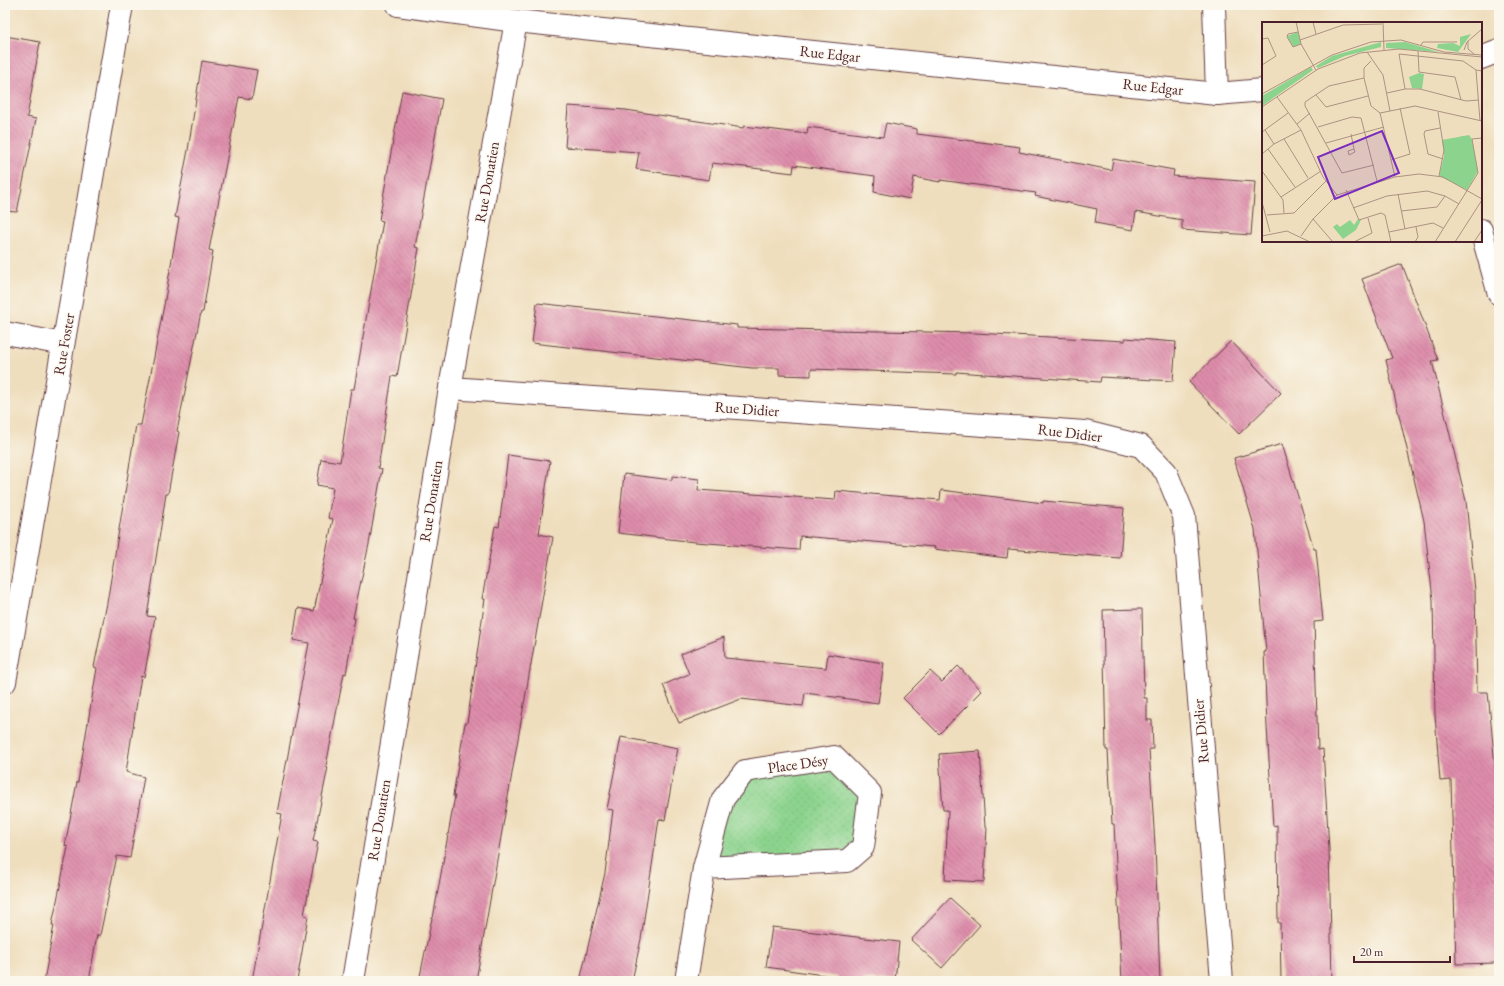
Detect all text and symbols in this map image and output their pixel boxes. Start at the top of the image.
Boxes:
inset map [1262,22,1482,242]
street label: Rue Edgar [799,41,861,66]
street label: Rue Edgar [1122,74,1184,99]
street label: Rue Donatien [470,140,503,224]
street label: Rue Foster [49,311,78,376]
street label: Rue Didier [714,397,780,420]
street label: Rue Didier [1037,419,1103,446]
street label: Rue Donatien [415,459,446,543]
street label: Rue Didier [1188,698,1213,764]
street label: Place Désy [766,750,830,777]
street label: Rue Donatien [363,778,394,862]
scale bar [1354,938,1450,964]
text: 20 m [1360,944,1384,960]

